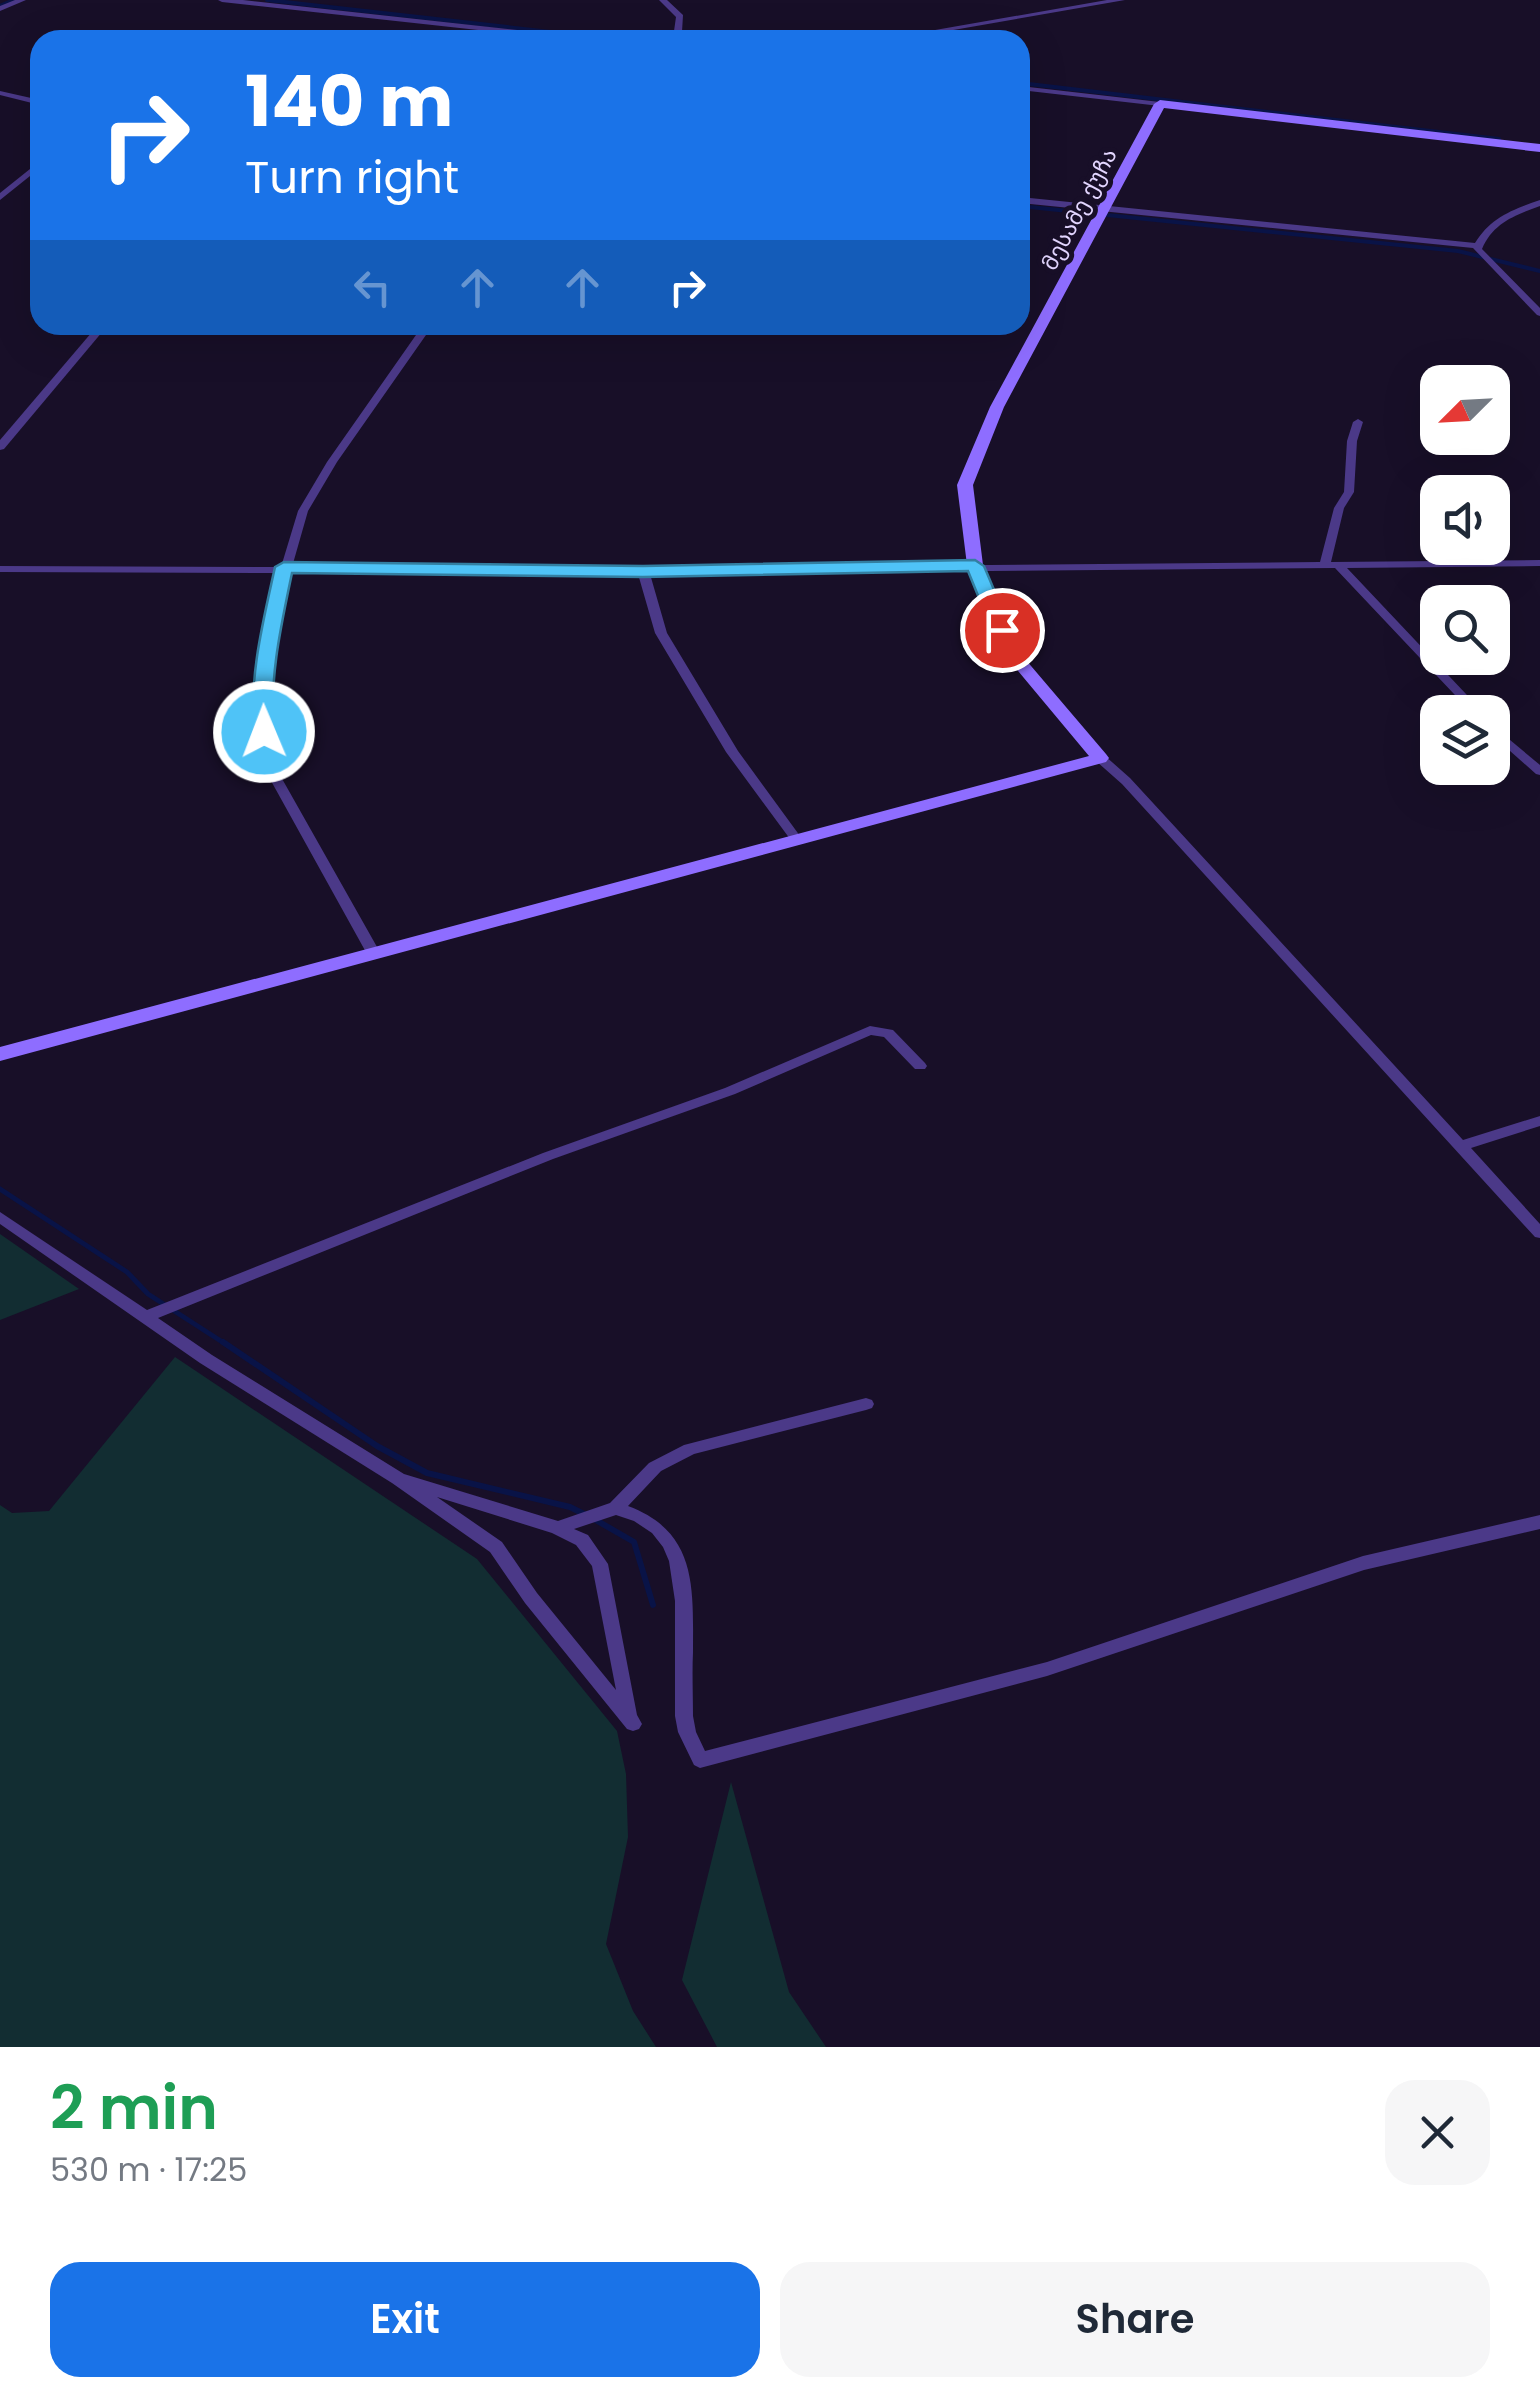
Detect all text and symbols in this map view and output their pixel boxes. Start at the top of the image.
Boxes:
text: 140 m [245,52,453,151]
icon: right [80,70,210,200]
street label: მესამე ქუჩა [1034,143,1125,276]
text: Turn right [245,146,459,209]
icon: left [345,260,400,315]
icon: ahead [450,260,505,315]
icon: ahead [555,260,610,315]
icon: right [660,260,715,315]
north arrow [1420,365,1510,455]
map controls [1420,365,1510,785]
button: sound [1420,475,1510,565]
button: search [1420,585,1510,675]
pin [960,588,1045,673]
icon: arrive [975,603,1030,658]
position arrow [212,680,316,784]
button: layers [1420,695,1510,785]
text: 2 min [50,2066,218,2150]
button: close [1385,2080,1490,2185]
text: 530 m · 17:25 [50,2147,247,2192]
button: Exit [50,2262,760,2377]
button: Share [780,2262,1490,2377]

